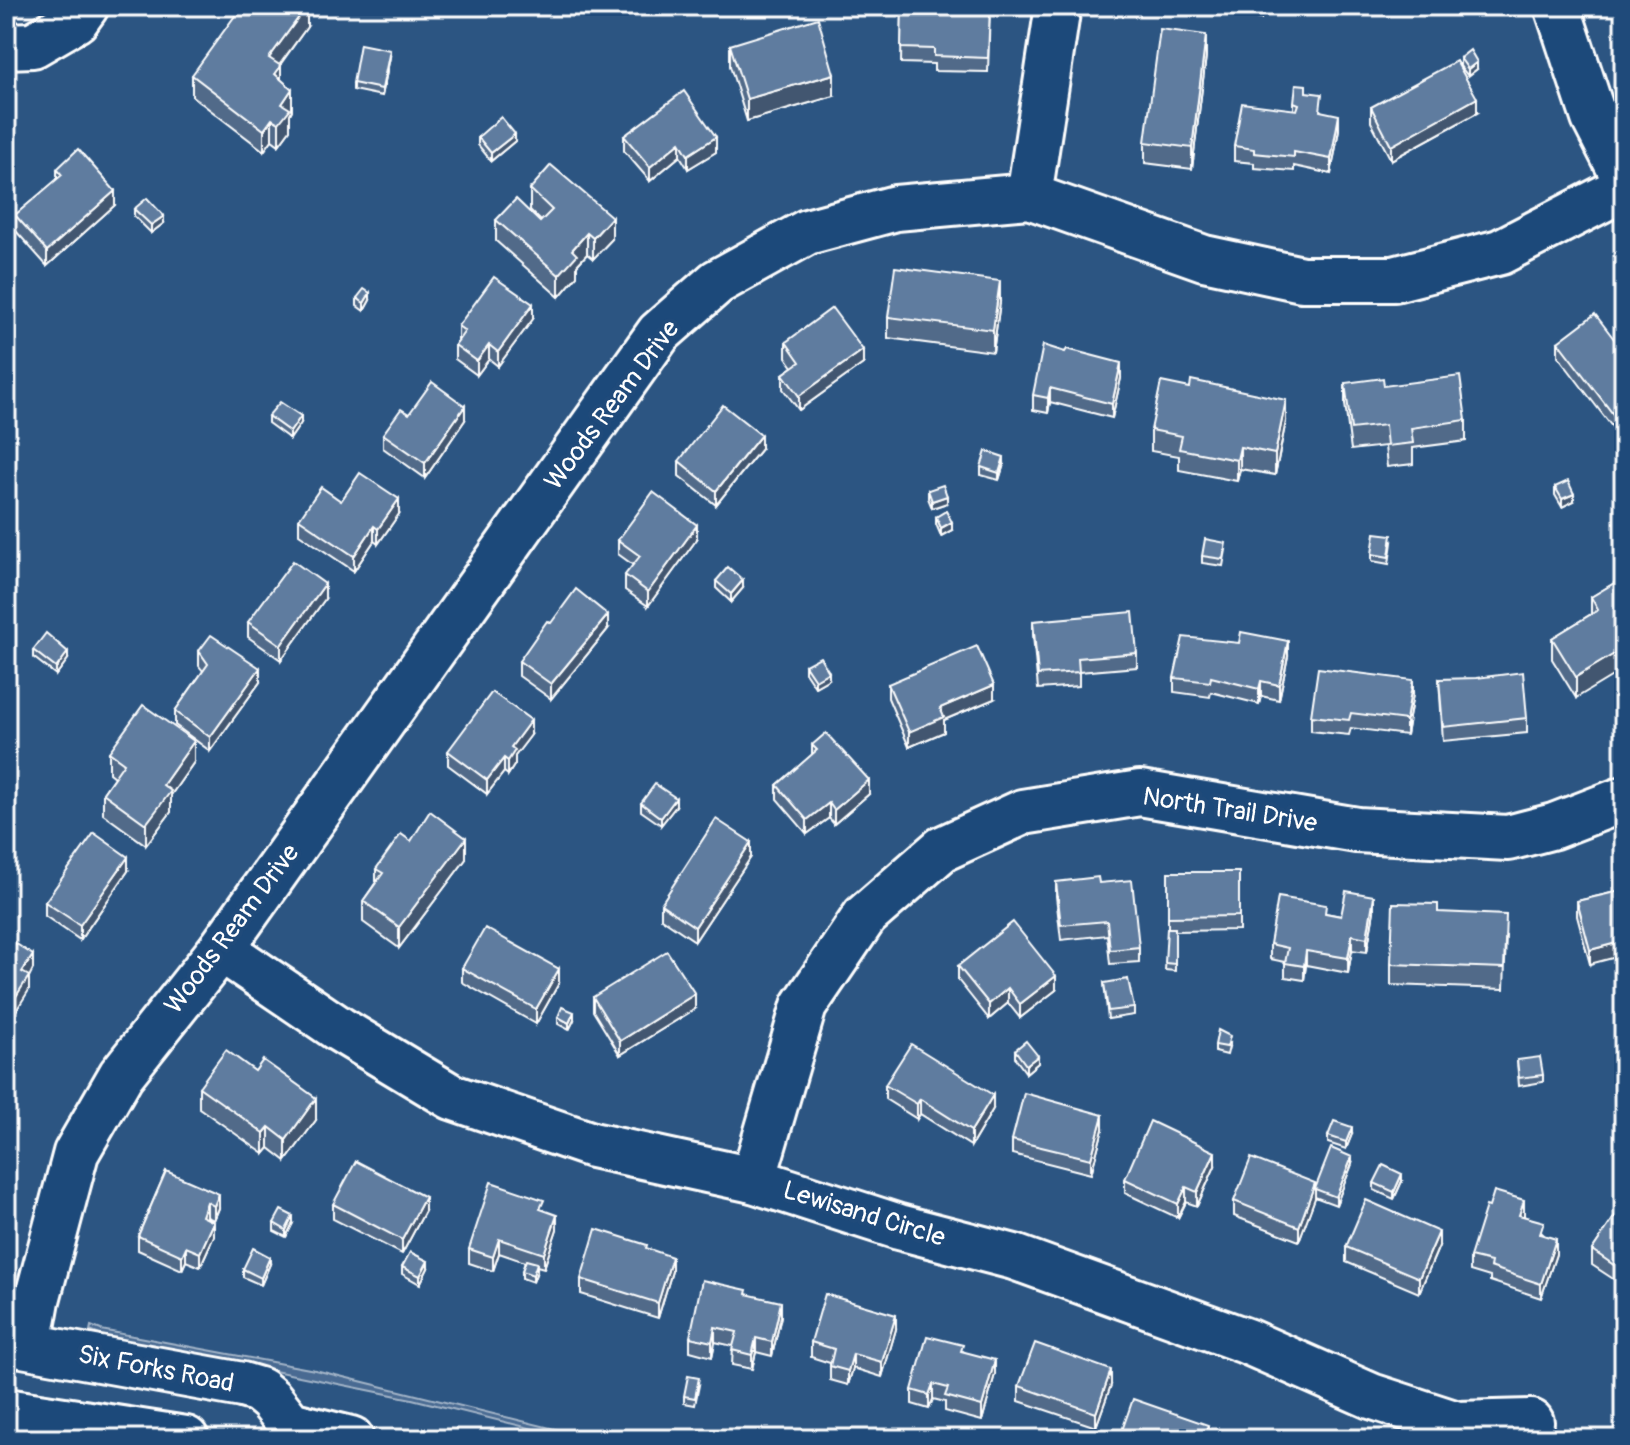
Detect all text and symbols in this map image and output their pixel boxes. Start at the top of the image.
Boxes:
street label: Woods Ream Drive [538,314,686,496]
street label: North Trail Drive [1141,780,1320,840]
street label: Woods Ream Drive [158,838,306,1020]
street label: Lewisand Circle [779,1174,949,1254]
street label: Six Forks Road [75,1338,237,1400]

